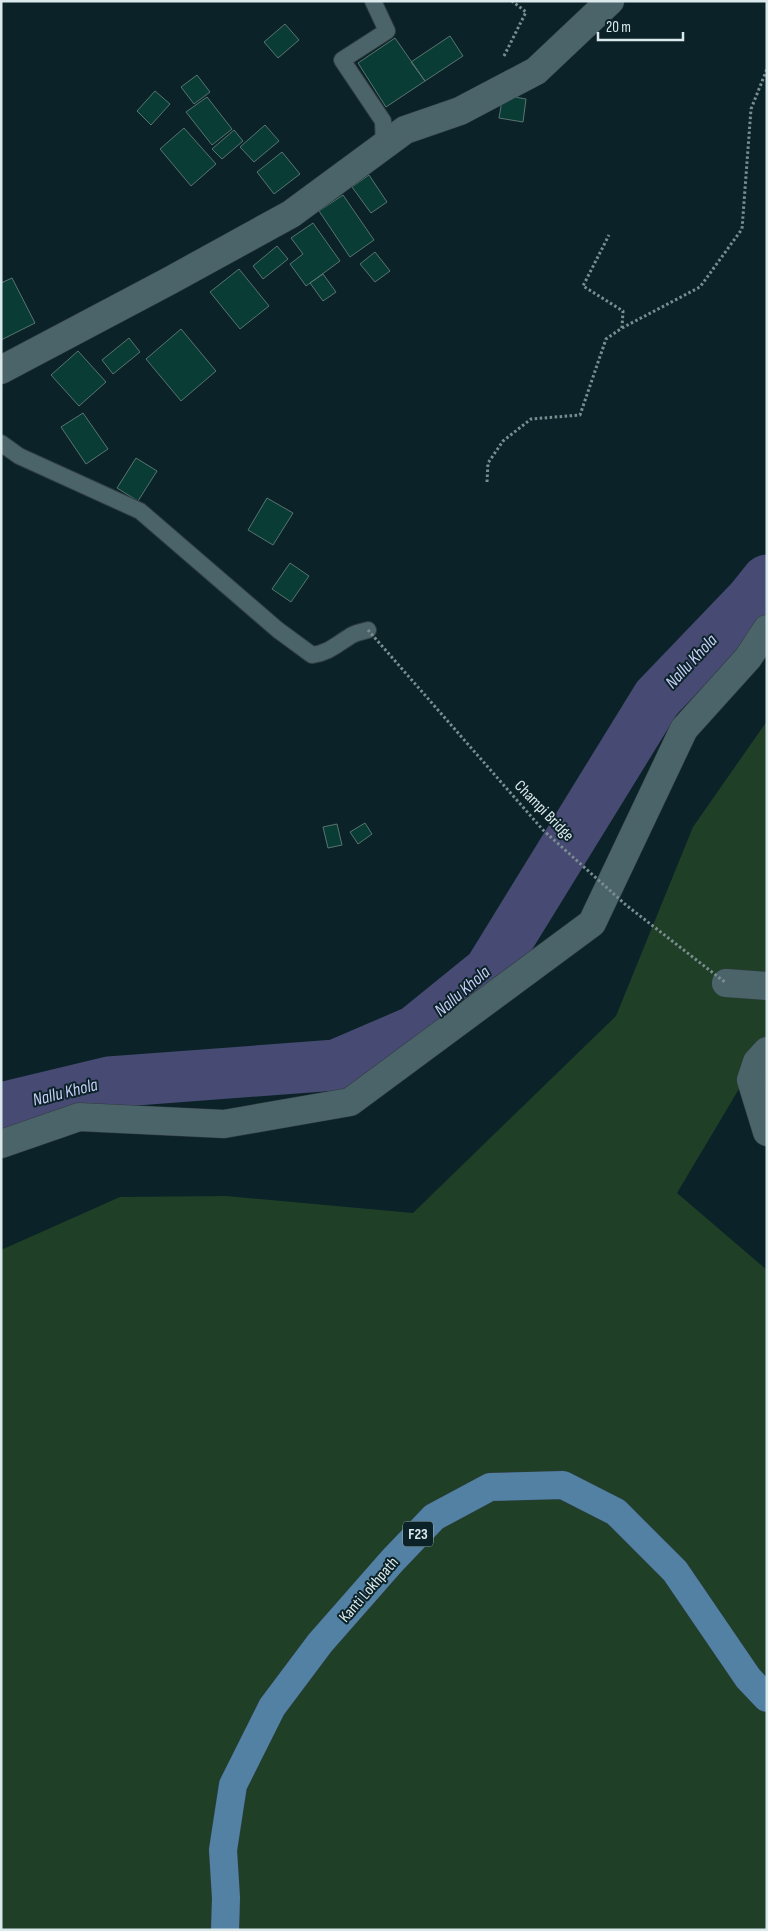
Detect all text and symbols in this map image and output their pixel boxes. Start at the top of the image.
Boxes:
scale bar [598,10,683,42]
text: 20 m [606,18,631,37]
water label: Nallu Khola [661,629,722,693]
street label: Champi Bridge [510,777,578,845]
water label: Nallu Khola [430,961,495,1021]
water label: Nallu Khola [30,1074,101,1111]
road number: F23 [403,1522,433,1546]
street label: Kanti Lokhpath [336,1553,403,1627]

